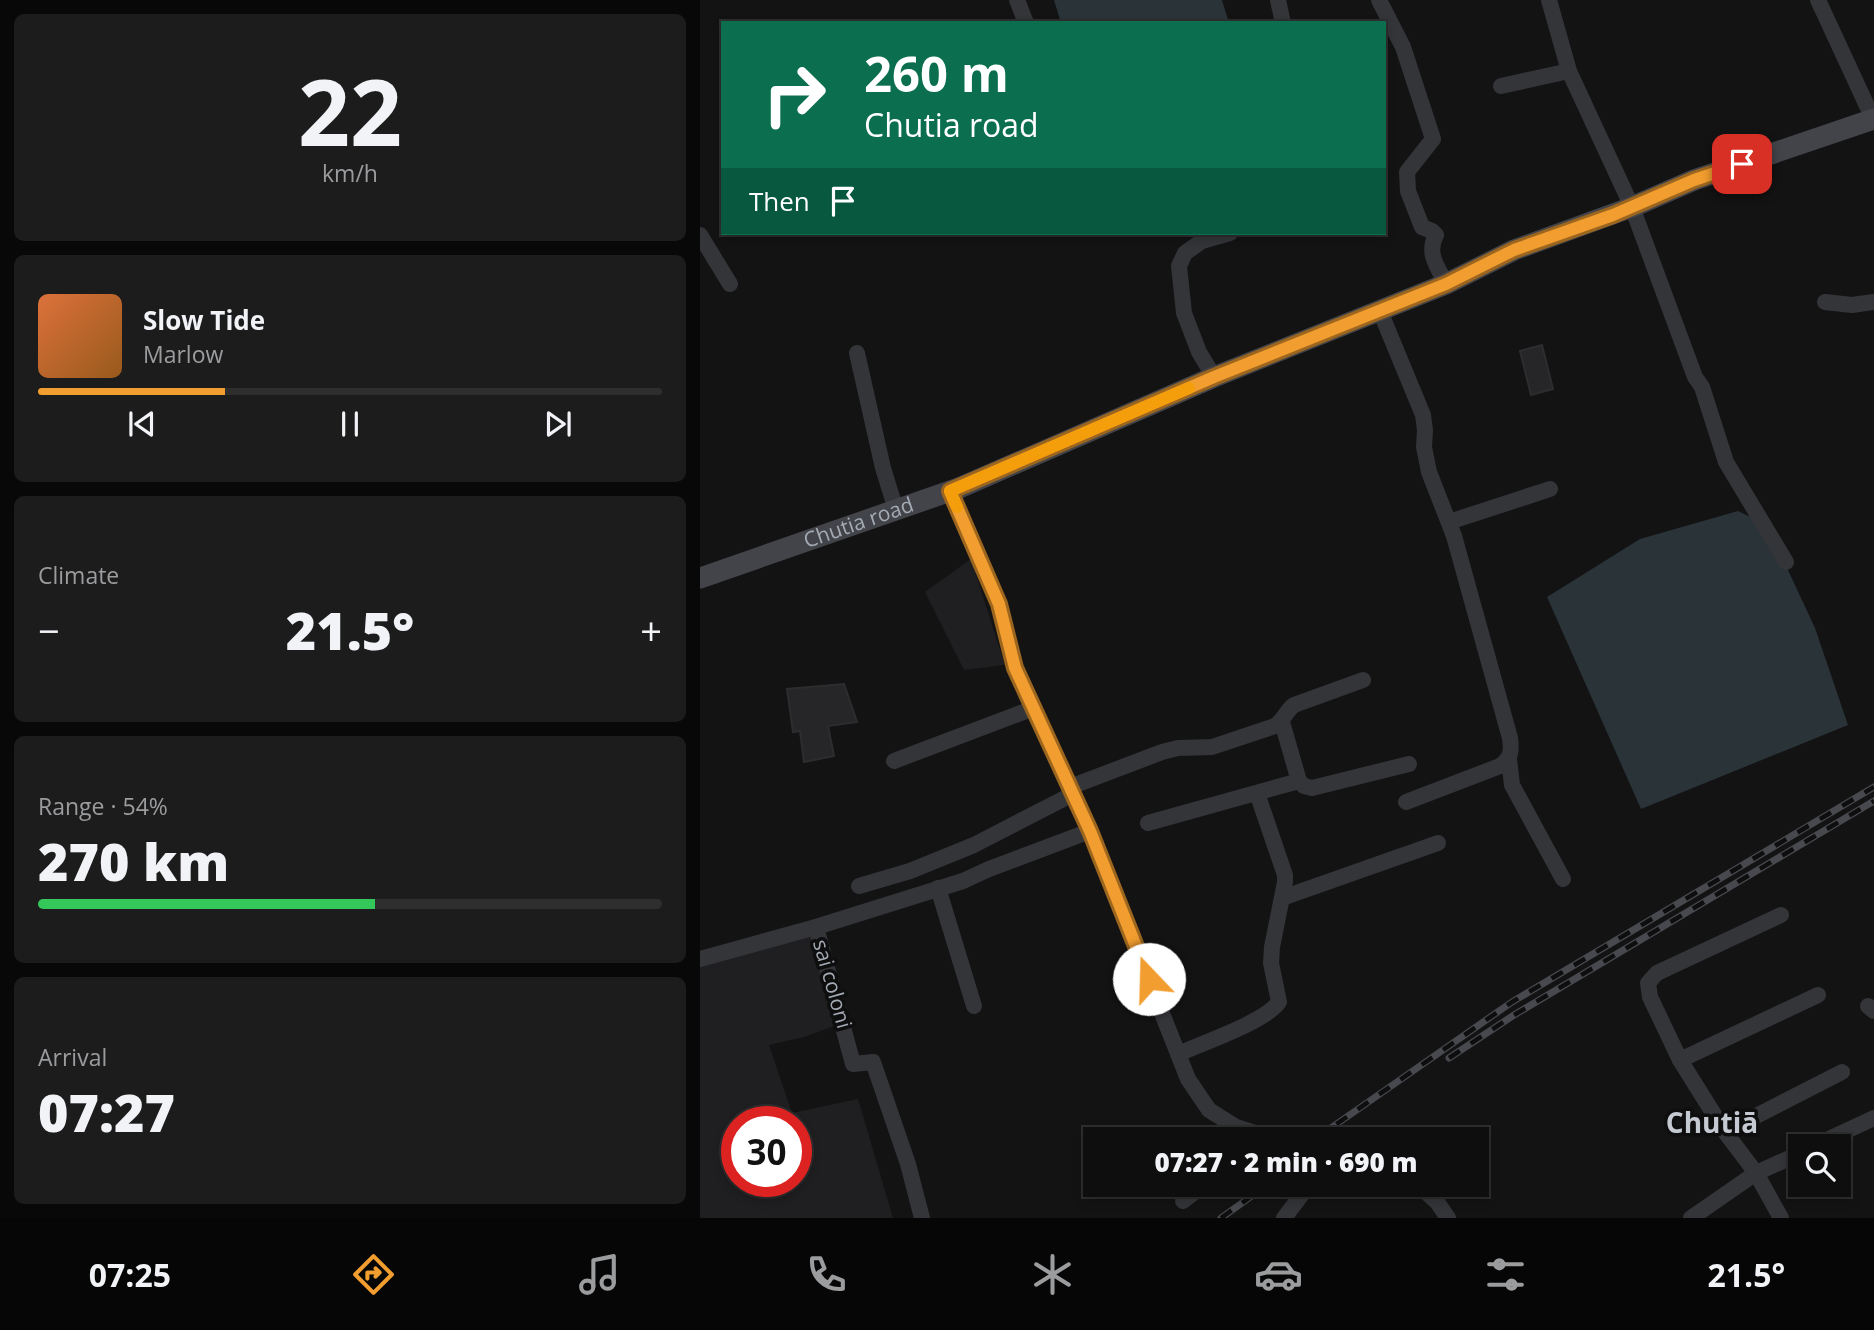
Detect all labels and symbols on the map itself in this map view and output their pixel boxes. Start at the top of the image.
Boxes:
pin [1712,134,1772,194]
street label: Chutia road [800,490,917,554]
street label: sai coloni [807,936,859,1031]
position arrow [1112,942,1186,1016]
district label: Chutiā [1666,1103,1758,1141]
speed limit sign: 30 [721,1106,812,1197]

